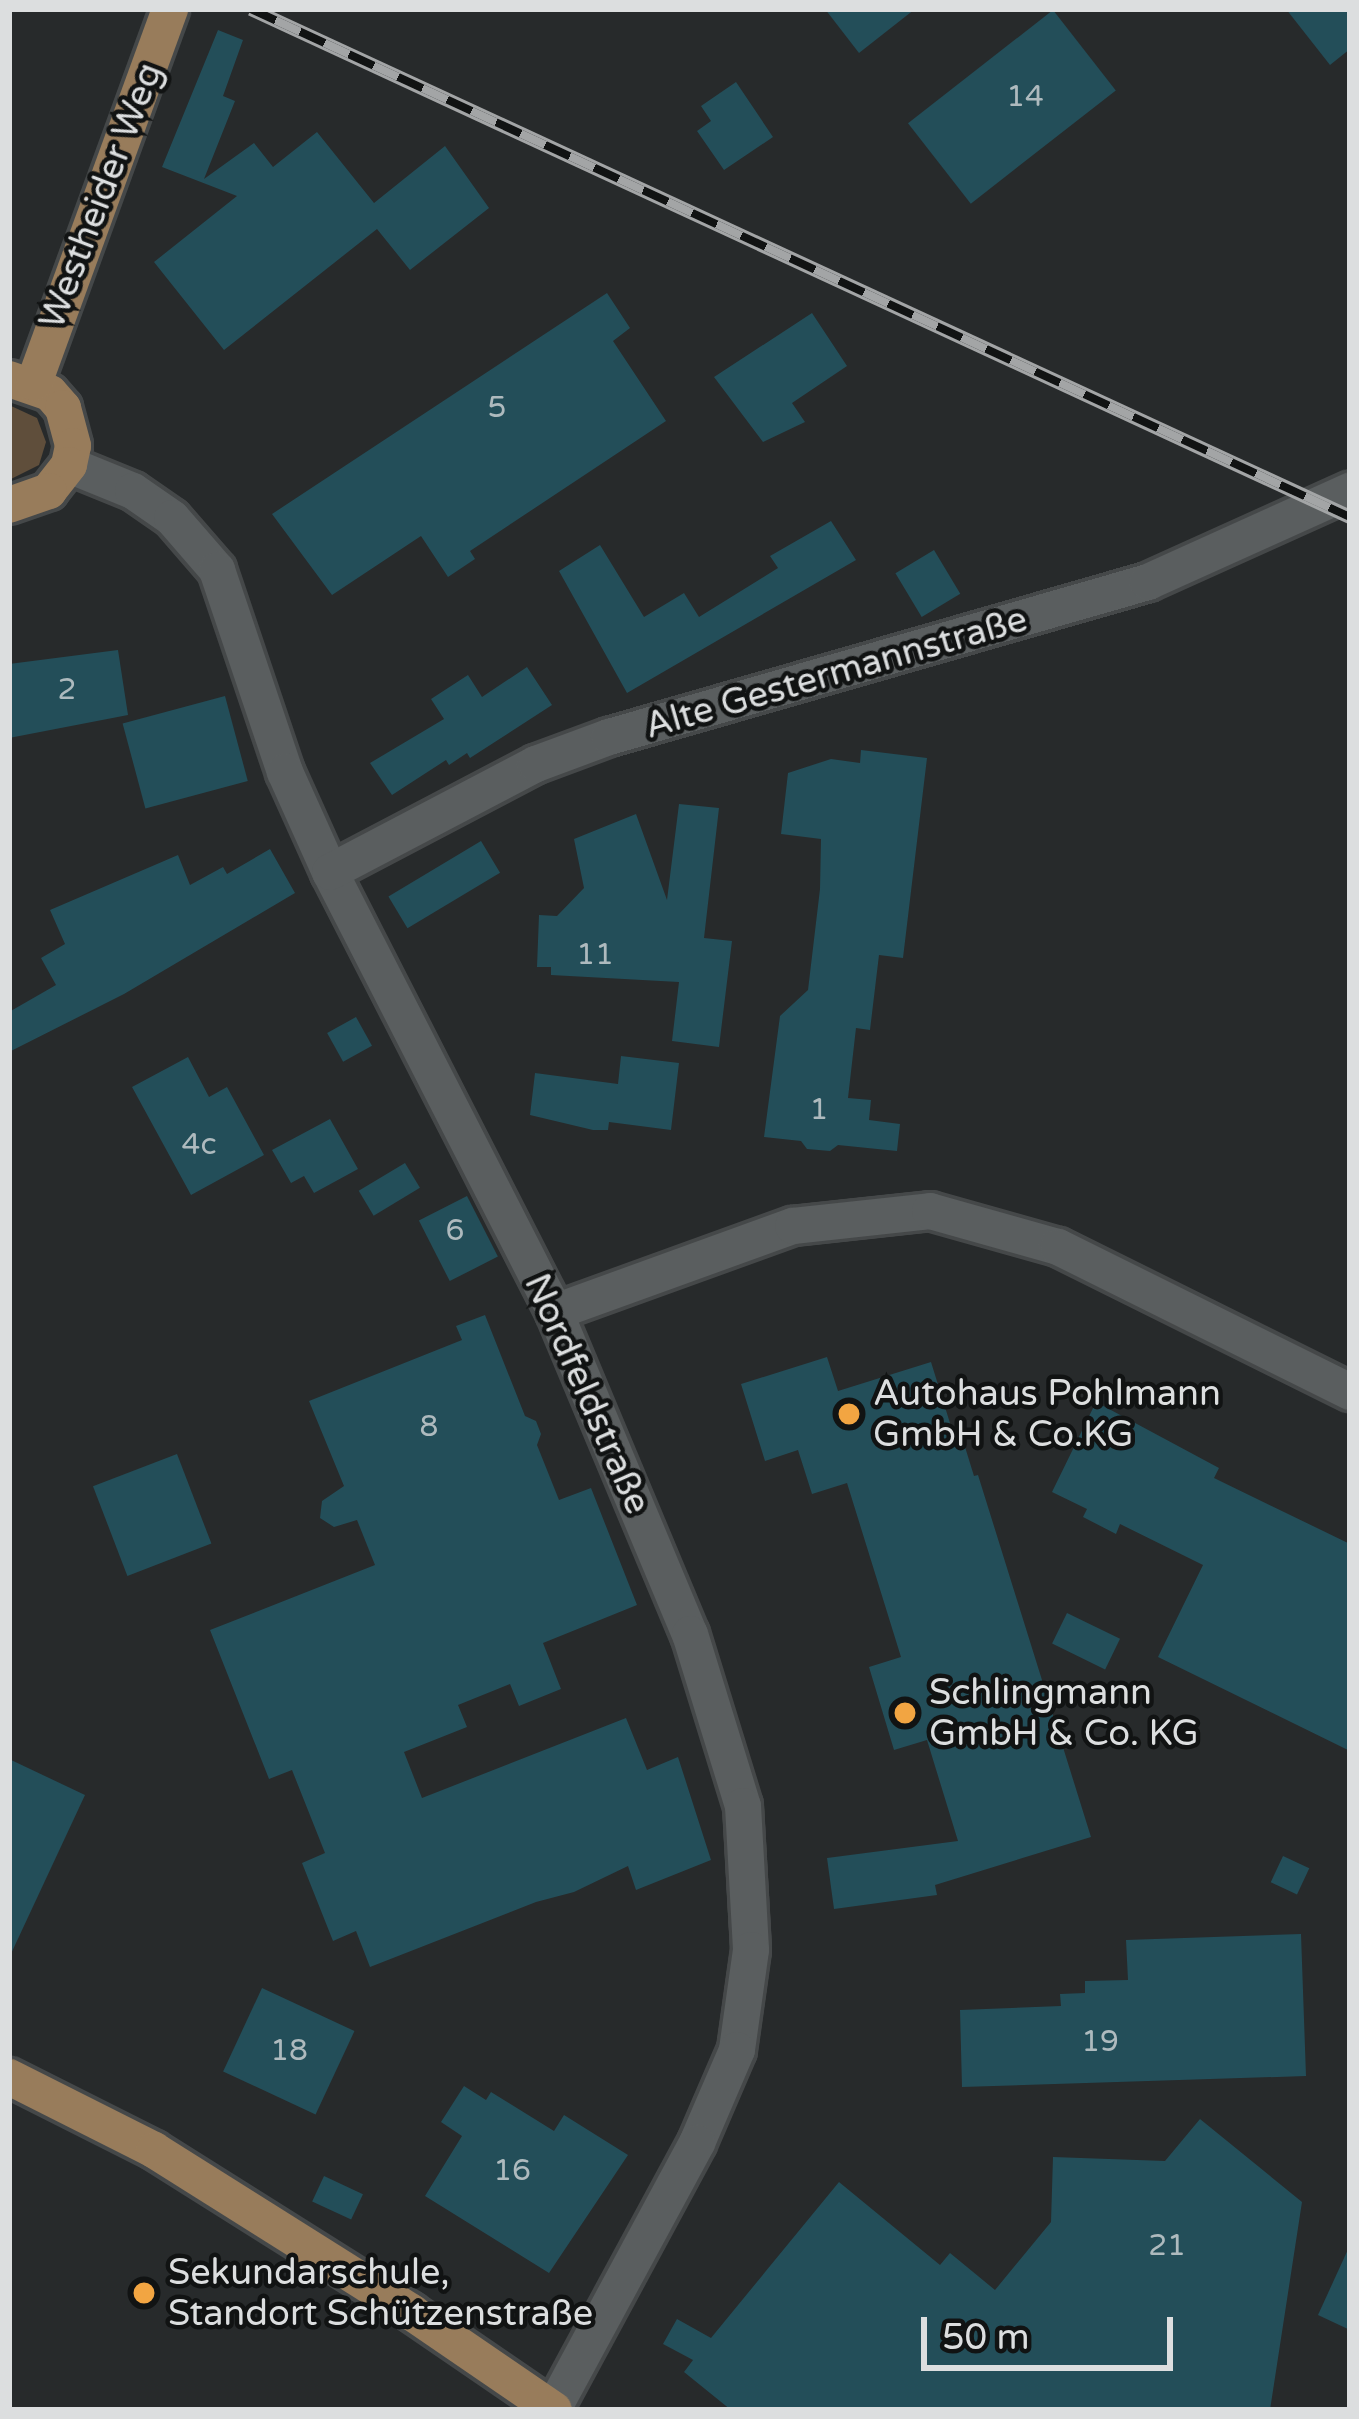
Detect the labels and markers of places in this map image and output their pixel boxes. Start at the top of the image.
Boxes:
place label: Autohaus Pohlmann GmbH & Co.KG [873,1371,1221,1456]
marker: Autohaus Pohlmann GmbH & Co.KG [836,1401,862,1427]
place label: Schlingmann GmbH & Co. KG [929,1670,1199,1755]
marker: Schlingmann GmbH & Co. KG [892,1700,918,1726]
place label: Sekundarschule, Standort Schützenstraße [168,2250,593,2335]
marker: Sekundarschule, Standort Schützenstraße [131,2280,157,2306]

